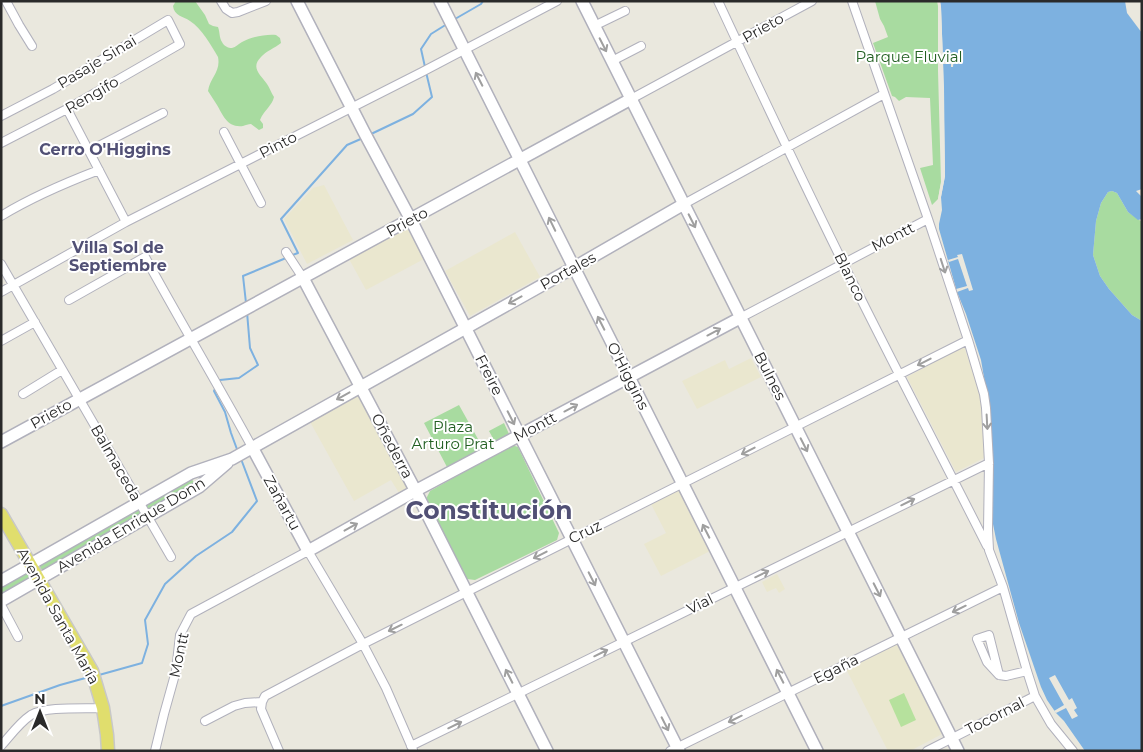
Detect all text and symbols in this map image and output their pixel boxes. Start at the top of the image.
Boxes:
street label: Prieto [739,8,787,47]
street label: Pasaje Sinai [54,31,140,93]
one-way arrow [599,37,609,52]
park label: Parque Fluvial [855,47,963,66]
street label: Rengifo [62,72,122,117]
one-way arrow [474,72,483,87]
street label: Pinto [256,127,300,162]
district label: Cerro O'Higgins [39,140,171,159]
street label: Prieto [383,203,431,240]
one-way arrow [688,213,697,228]
one-way arrow [546,217,556,232]
street label: Montt [868,218,918,255]
district label: Villa Sol de Septiembre [69,238,167,275]
street label: Portales [536,247,599,294]
street label: Blanco [830,249,870,304]
one-way arrow [939,258,948,273]
one-way arrow [508,295,523,305]
one-way arrow [596,316,606,331]
one-way arrow [706,327,721,336]
street label: O'Higgins [603,339,654,413]
street label: Bulnes [750,348,791,403]
street label: Freire [471,351,508,398]
one-way arrow [917,358,932,367]
one-way arrow [336,392,351,401]
street label: Prieto [27,394,75,433]
one-way arrow [563,403,578,413]
street label: Montt [510,407,559,446]
street label: Oñederra [367,410,418,482]
one-way arrow [506,411,516,426]
one-way arrow [982,414,991,430]
park label: Plaza Arturo Prat [411,417,495,453]
street label: Balmaceda [87,421,146,504]
one-way arrow [800,437,809,452]
one-way arrow [741,447,756,456]
street label: Zañartu [260,472,305,534]
street label: Avenida Enrique Donn [53,473,208,576]
district label: Constitución [406,495,572,525]
one-way arrow [900,497,915,506]
street label: Cruz [565,515,605,548]
one-way arrow [343,522,358,532]
one-way arrow [701,524,710,539]
street label: Avenida Santa María [13,544,104,687]
one-way arrow [533,551,548,560]
one-way arrow [755,569,770,579]
one-way arrow [588,571,597,586]
one-way arrow [873,582,882,597]
street label: Vial [683,589,716,618]
one-way arrow [952,604,967,614]
one-way arrow [388,624,403,633]
street label: Montt [164,630,193,679]
one-way arrow [593,648,608,657]
street label: Egaña [810,649,862,688]
one-way arrow [504,669,513,684]
one-way arrow [775,669,784,684]
north arrow [15,687,65,737]
text: N [34,690,46,708]
street label: Tocornal [962,693,1028,739]
one-way arrow [728,715,743,724]
one-way arrow [661,716,670,731]
one-way arrow [447,720,462,729]

